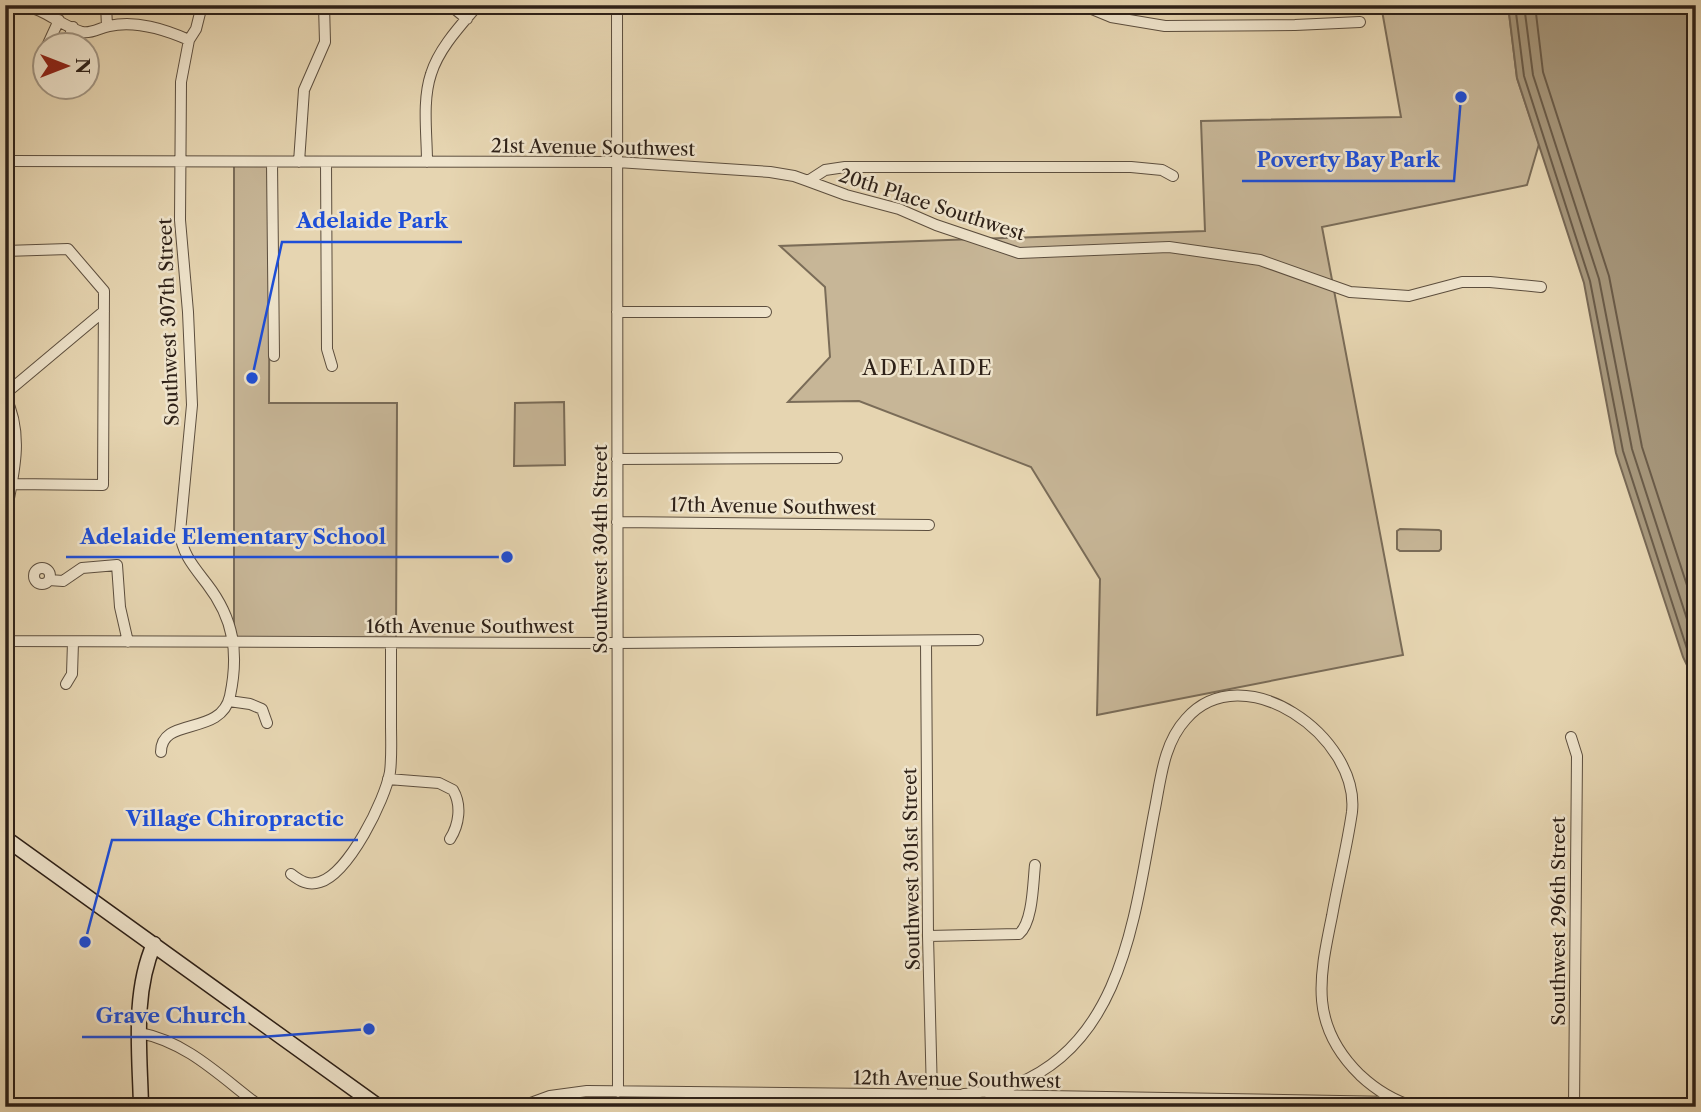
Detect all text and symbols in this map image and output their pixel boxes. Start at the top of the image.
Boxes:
north arrow [32,32,102,102]
text: N [71,58,94,74]
street label: 21st Avenue Southwest [491,134,696,161]
callout: Poverty Bay Park [1242,139,1454,181]
text: Poverty Bay Park [1256,147,1441,172]
street label: 20th Place Southwest [836,164,1028,245]
callout: Adelaide Park [282,200,462,242]
text: Adelaide Park [295,208,449,233]
street label: Southwest 307th Street [153,217,184,426]
district label: ADELAIDE [861,355,994,380]
street label: Southwest 304th Street [589,444,612,654]
street label: 17th Avenue Southwest [670,493,877,520]
callout: Adelaide Elementary School [66,515,400,557]
text: Adelaide Elementary School [79,524,386,549]
street label: 16th Avenue Southwest [366,615,574,638]
street label: Southwest 301st Street [898,767,925,971]
callout: Village Chiropractic [112,798,358,840]
text: Village Chiropractic [125,806,344,831]
street label: Southwest 296th Street [1547,816,1570,1026]
callout: Grave Church [82,995,261,1037]
text: Grave Church [96,1003,247,1028]
street label: 12th Avenue Southwest [853,1066,1061,1093]

